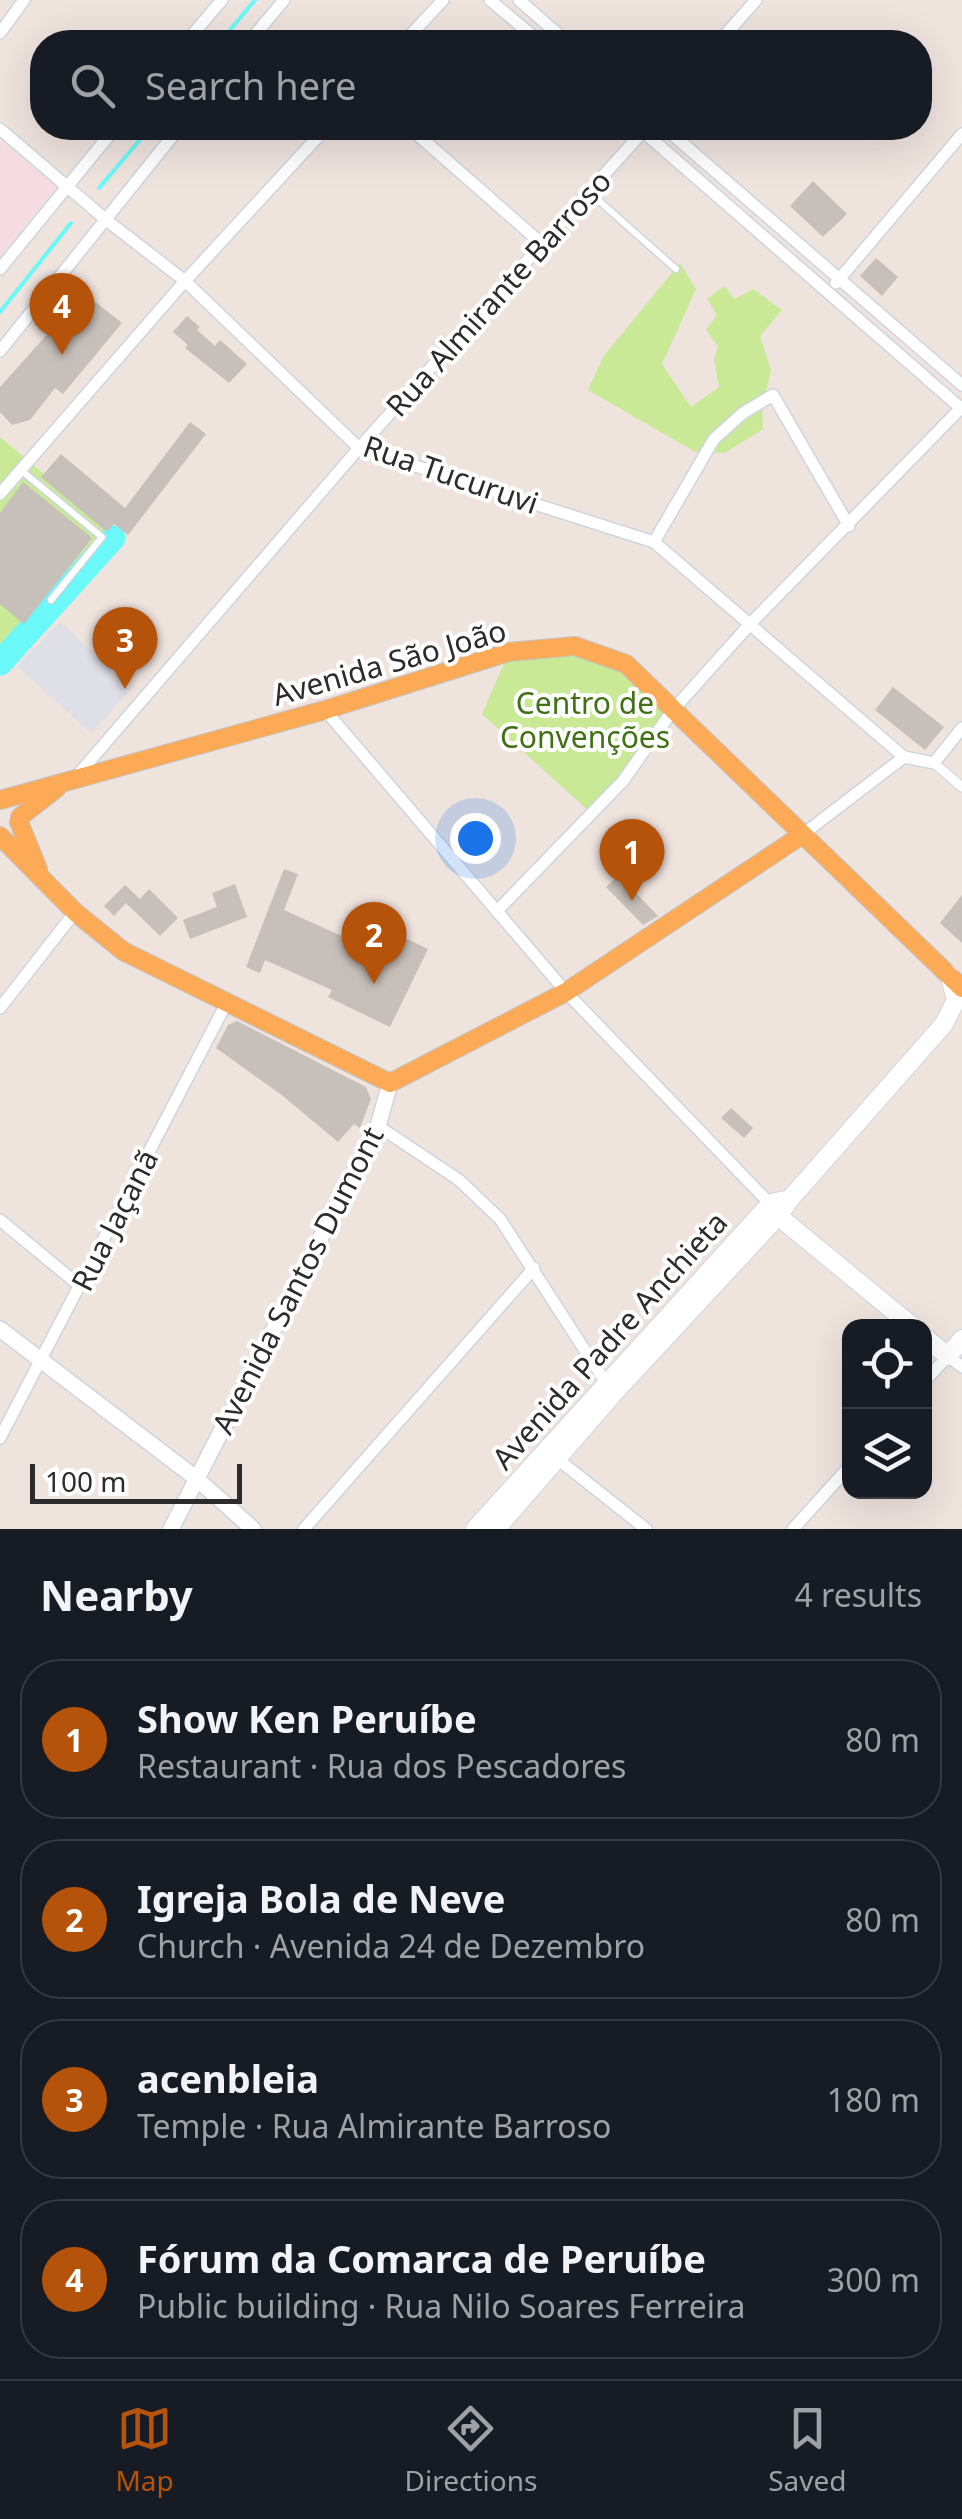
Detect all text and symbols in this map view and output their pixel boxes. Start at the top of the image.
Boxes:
search box [30,30,932,140]
icon: search [65,58,120,113]
text: Search here [145,59,356,111]
street label: Rua Almirante Barroso [376,161,620,425]
pin: 4 [30,272,94,355]
street label: Rua Tucuruvi [358,425,544,523]
pin: 3 [92,606,158,689]
street label: Avenida São João [267,609,511,715]
park label: Centro de Convenções [500,682,670,757]
your location [450,813,501,864]
pin: 1 [600,818,664,901]
pin: 2 [342,902,406,984]
street label: Avenida Santos Dumont [202,1119,392,1441]
street label: Rua Jaçanã [61,1142,167,1298]
street label: Avenida Padre Anchieta [482,1202,736,1478]
map controls [842,1319,932,1499]
button: locate [842,1319,932,1409]
button: layers [842,1409,932,1499]
scale bar [30,1459,242,1504]
text: 100 m [45,1462,127,1500]
text: Nearby [40,1566,193,1623]
text: 4 results [795,1573,922,1616]
text: Show Ken Peruíbe [137,1692,477,1744]
text: 1 [65,1718,84,1761]
text: 80 m [845,1718,920,1761]
text: Restaurant · Rua dos Pescadores [137,1744,626,1787]
text: Igreja Bola de Neve [137,1872,505,1924]
text: 2 [65,1898,84,1941]
text: 80 m [845,1898,920,1941]
text: Church · Avenida 24 de Dezembro [137,1924,645,1967]
text: acenbleia [137,2052,319,2104]
text: 3 [65,2078,84,2121]
text: 180 m [827,2078,920,2121]
text: Temple · Rua Almirante Barroso [137,2104,611,2147]
text: Fórum da Comarca de Peruíbe [137,2232,706,2284]
text: 4 [65,2258,84,2301]
text: 300 m [827,2258,920,2301]
text: Public building · Rua Nilo Soares Ferreira [137,2284,745,2327]
tab: Map [115,2401,174,2499]
tab: Directions [405,2401,537,2499]
tab: Saved [768,2401,847,2499]

